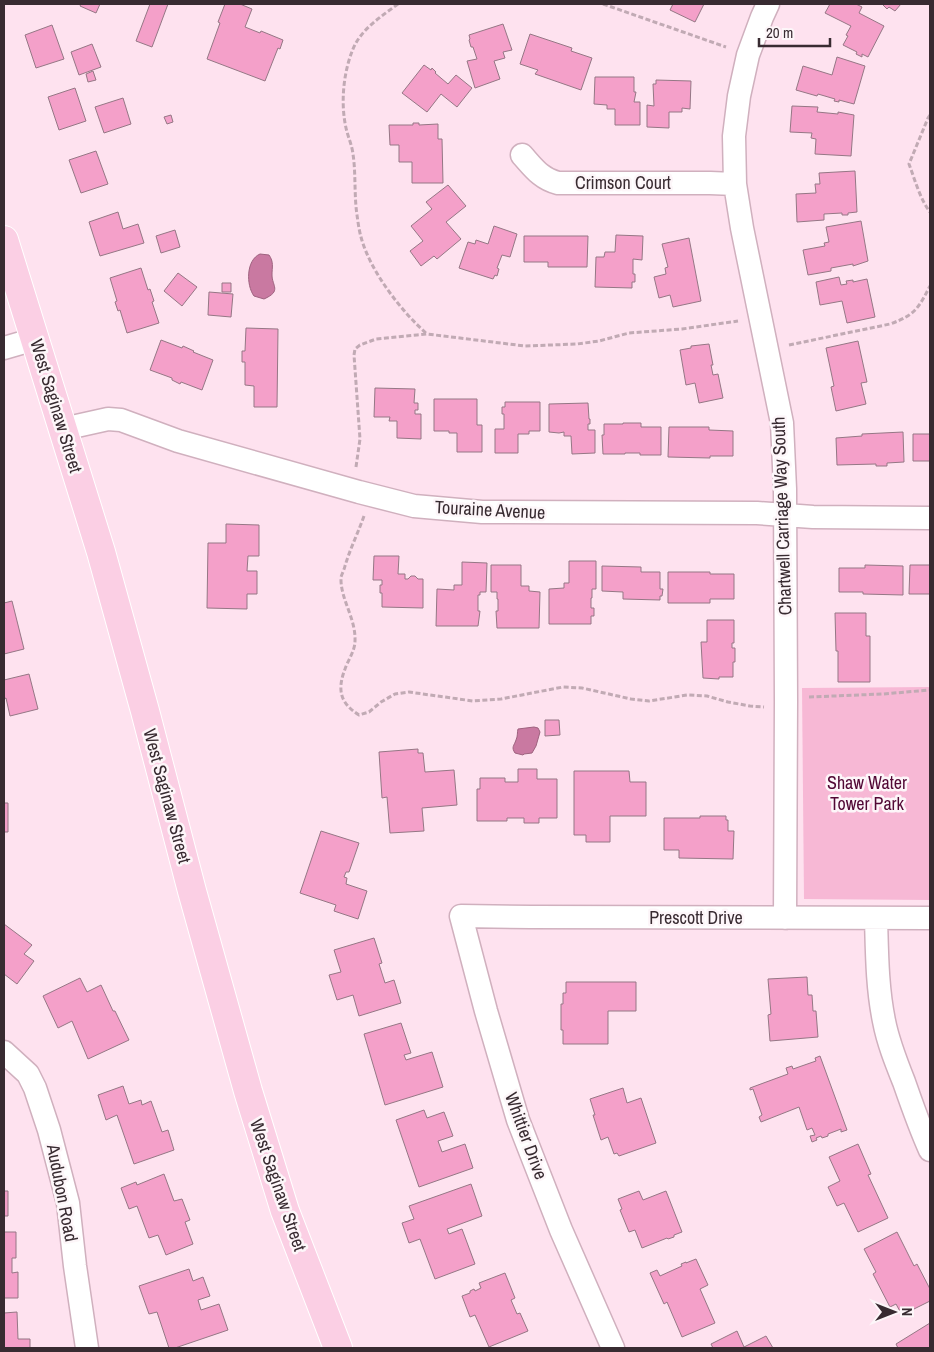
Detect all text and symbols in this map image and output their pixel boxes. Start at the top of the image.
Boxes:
scale bar [759,15,830,47]
text: 20 m [766,22,793,43]
street label: Crimson Court [575,170,671,195]
street label: West Saginaw Street [24,336,89,476]
street label: Chartwell Carriage Way South [766,416,797,616]
street label: Touraine Avenue [434,494,546,525]
street label: West Saginaw Street [137,726,197,866]
park label: Shaw Water Tower Park [827,770,907,816]
street label: Prescott Drive [649,905,743,930]
street label: Whittier Drive [499,1089,554,1183]
street label: West Saginaw Street [244,1115,313,1254]
street label: Audubon Road [41,1141,84,1244]
north arrow [869,1287,919,1337]
text: N [898,1308,916,1316]

